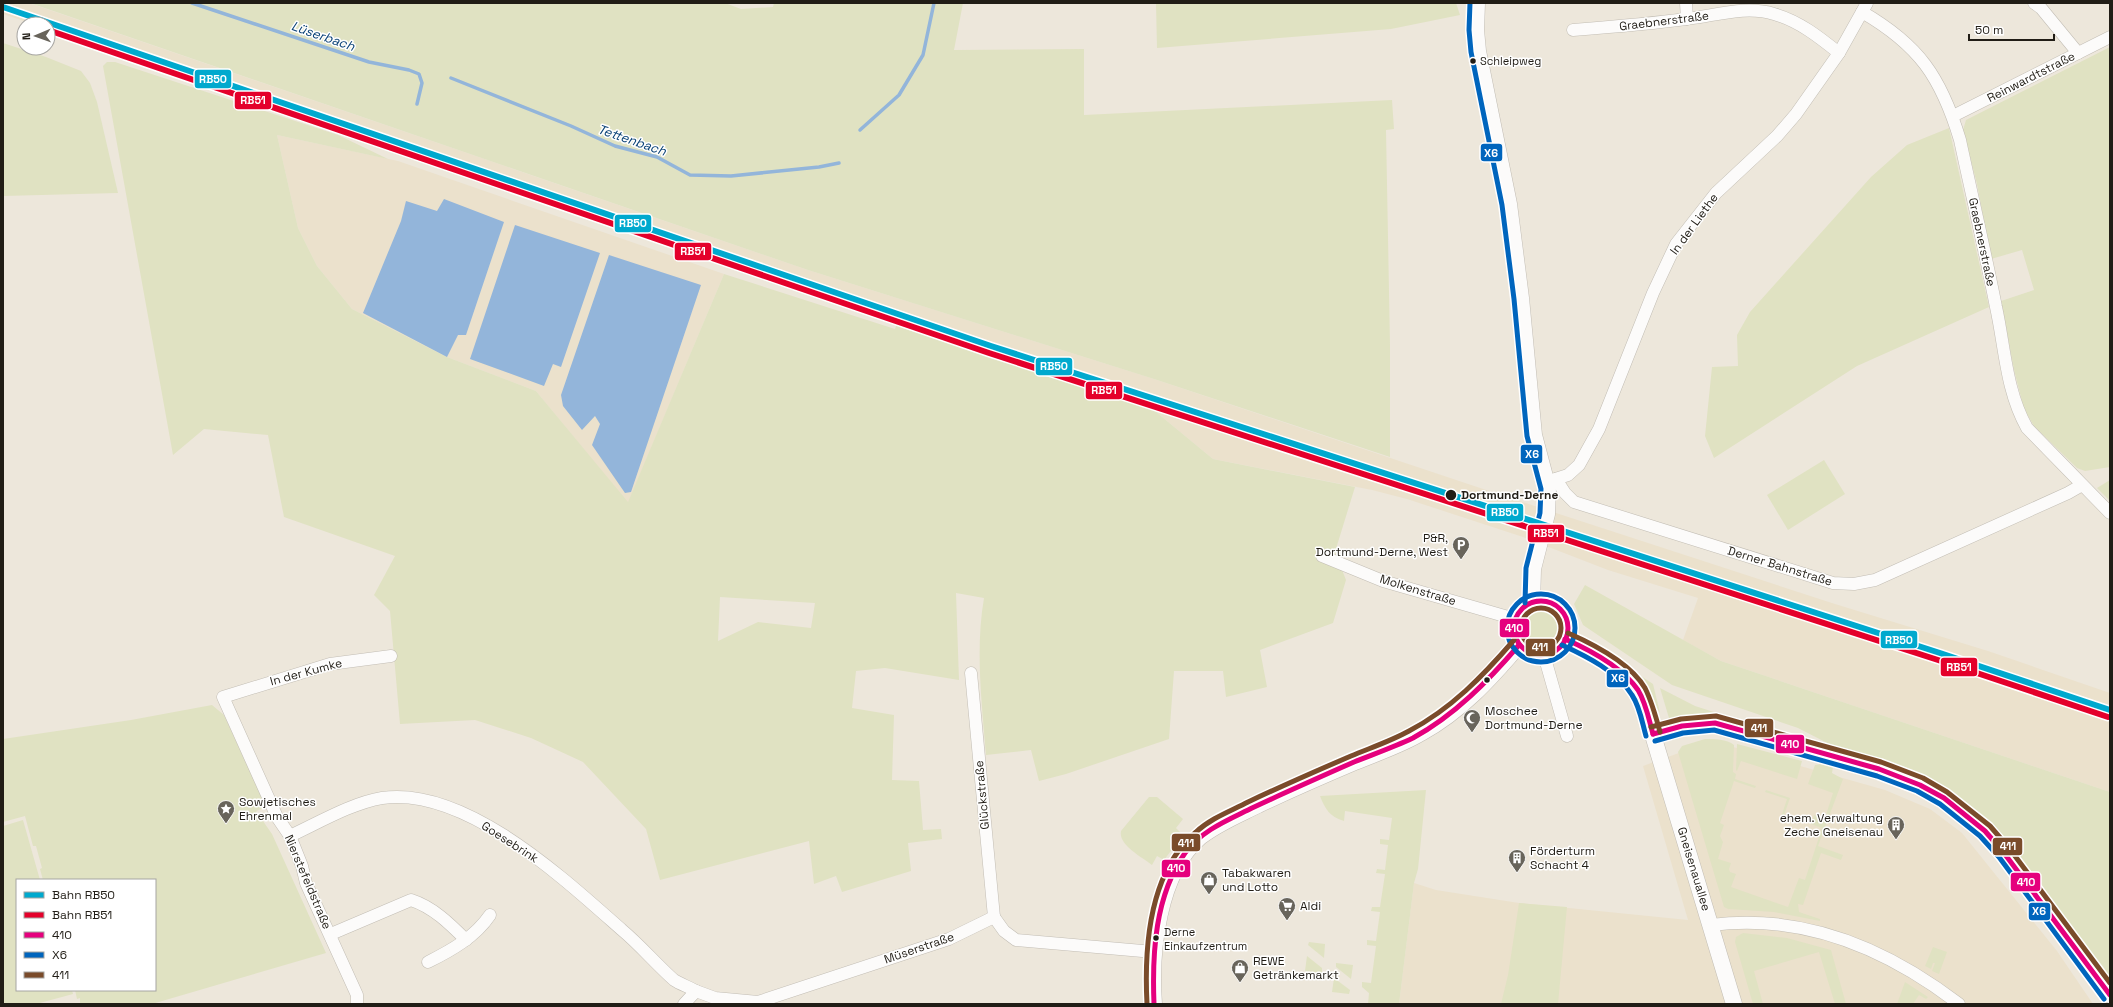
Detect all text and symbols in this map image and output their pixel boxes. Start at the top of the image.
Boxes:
street label: Graebnerstraße [1618,8,1710,34]
north arrow [16,16,56,56]
scale bar [1969,16,2054,42]
water label: Lüserbach [289,17,358,55]
text: 50 m [1975,22,2003,38]
text: N [19,32,33,40]
street label: Reinwardtstraße [1984,48,2078,106]
place label: Schleipweg [1480,54,1541,68]
marker: Schleipweg [1468,56,1478,66]
line badge: RB50 [194,69,232,89]
text: RB50 [199,72,227,86]
line badge: RB51 [234,91,272,110]
text: RB51 [240,93,266,107]
water label: Tettenbach [596,120,669,160]
line badge: X6 [1480,143,1503,162]
text: X6 [1484,146,1498,160]
street label: In der Liethe [1666,190,1722,258]
street label: Graebnerstraße [1965,196,1999,288]
line badge: RB50 [614,214,652,233]
text: RB50 [619,216,647,230]
line badge: RB51 [674,242,712,261]
text: RB51 [680,244,706,258]
line badge: RB50 [1035,357,1073,376]
text: RB50 [1040,359,1068,373]
line badge: RB51 [1085,381,1123,400]
text: RB51 [1091,383,1117,397]
line badge: X6 [1520,444,1543,464]
text: X6 [1525,447,1539,461]
place label: Dortmund-Derne [1461,487,1558,503]
marker: Dortmund-Derne [1444,488,1458,502]
line badge: RB50 [1486,503,1524,522]
text: RB50 [1491,505,1519,519]
line badge: RB51 [1527,524,1565,543]
text: RB51 [1533,526,1559,540]
place label: P&R, Dortmund-Derne, West [1316,530,1448,560]
parking icon: P&R, Dortmund-Derne, West [1451,535,1471,560]
street label: Derner Bahnstraße [1726,542,1834,590]
street label: Molkenstraße [1378,571,1458,609]
line badge: 410 [1499,618,1530,638]
text: 410 [1505,621,1523,635]
line badge: RB50 [1880,630,1918,649]
text: RB50 [1885,633,1913,647]
line badge: 411 [1525,638,1556,657]
text: 411 [1532,640,1548,654]
street label: In der Kumke [268,655,344,689]
line badge: RB51 [1940,657,1978,677]
text: RB51 [1946,660,1972,674]
line badge: X6 [1606,669,1629,688]
text: X6 [1611,671,1625,685]
unlabelled marker [1482,675,1492,685]
place label: Moschee Dortmund-Derne [1485,703,1583,733]
mosque icon: Moschee Dortmund-Derne [1462,708,1482,733]
line badge: 411 [1744,718,1774,738]
text: 411 [1751,721,1767,735]
line badge: 410 [1775,734,1805,754]
text: 410 [1781,737,1799,751]
street label: Glückstraße [971,760,993,830]
place label: Sowjetisches Ehrenmal [239,794,316,824]
place icon: Sowjetisches Ehrenmal [216,799,236,824]
place label: ehem. Verwaltung Zeche Gneisenau [1780,810,1883,840]
building icon: ehem. Verwaltung Zeche Gneisenau [1886,815,1906,840]
street label: Goesebrink [478,818,542,867]
street label: Gneisenauallee [1674,825,1714,913]
street label: Nierstefeldstraße [281,832,335,932]
line badge: 411 [1171,833,1201,852]
text: 411 [1178,836,1194,850]
line badge: 411 [1992,837,2023,856]
text: 411 [2000,839,2016,853]
place label: Förderturm Schacht 4 [1530,843,1595,873]
building icon: Förderturm Schacht 4 [1507,848,1527,873]
line badge: 410 [1161,859,1191,878]
text: 410 [1167,861,1185,875]
place label: Tabakwaren und Lotto [1222,865,1291,895]
shop icon: Tabakwaren und Lotto [1199,870,1219,895]
line badge: 410 [2010,872,2041,892]
text: 410 [2017,875,2035,889]
legend [16,879,156,991]
text: Bahn RB50 [52,887,115,903]
supermarket icon: Aldi [1277,896,1297,921]
place label: Aldi [1300,898,1321,914]
line badge: X6 [2028,902,2051,921]
text: X6 [2032,904,2046,918]
text: Bahn RB51 [52,907,112,923]
place label: Derne Einkaufzentrum [1164,925,1247,953]
text: 410 [52,927,72,943]
street label: Müserstraße [882,929,956,967]
marker: Derne Einkaufzentrum [1151,933,1161,943]
text: X6 [52,947,67,963]
place label: REWE Getränkemarkt [1253,953,1339,983]
shop icon: REWE Getränkemarkt [1230,958,1250,983]
text: 411 [52,967,69,983]

